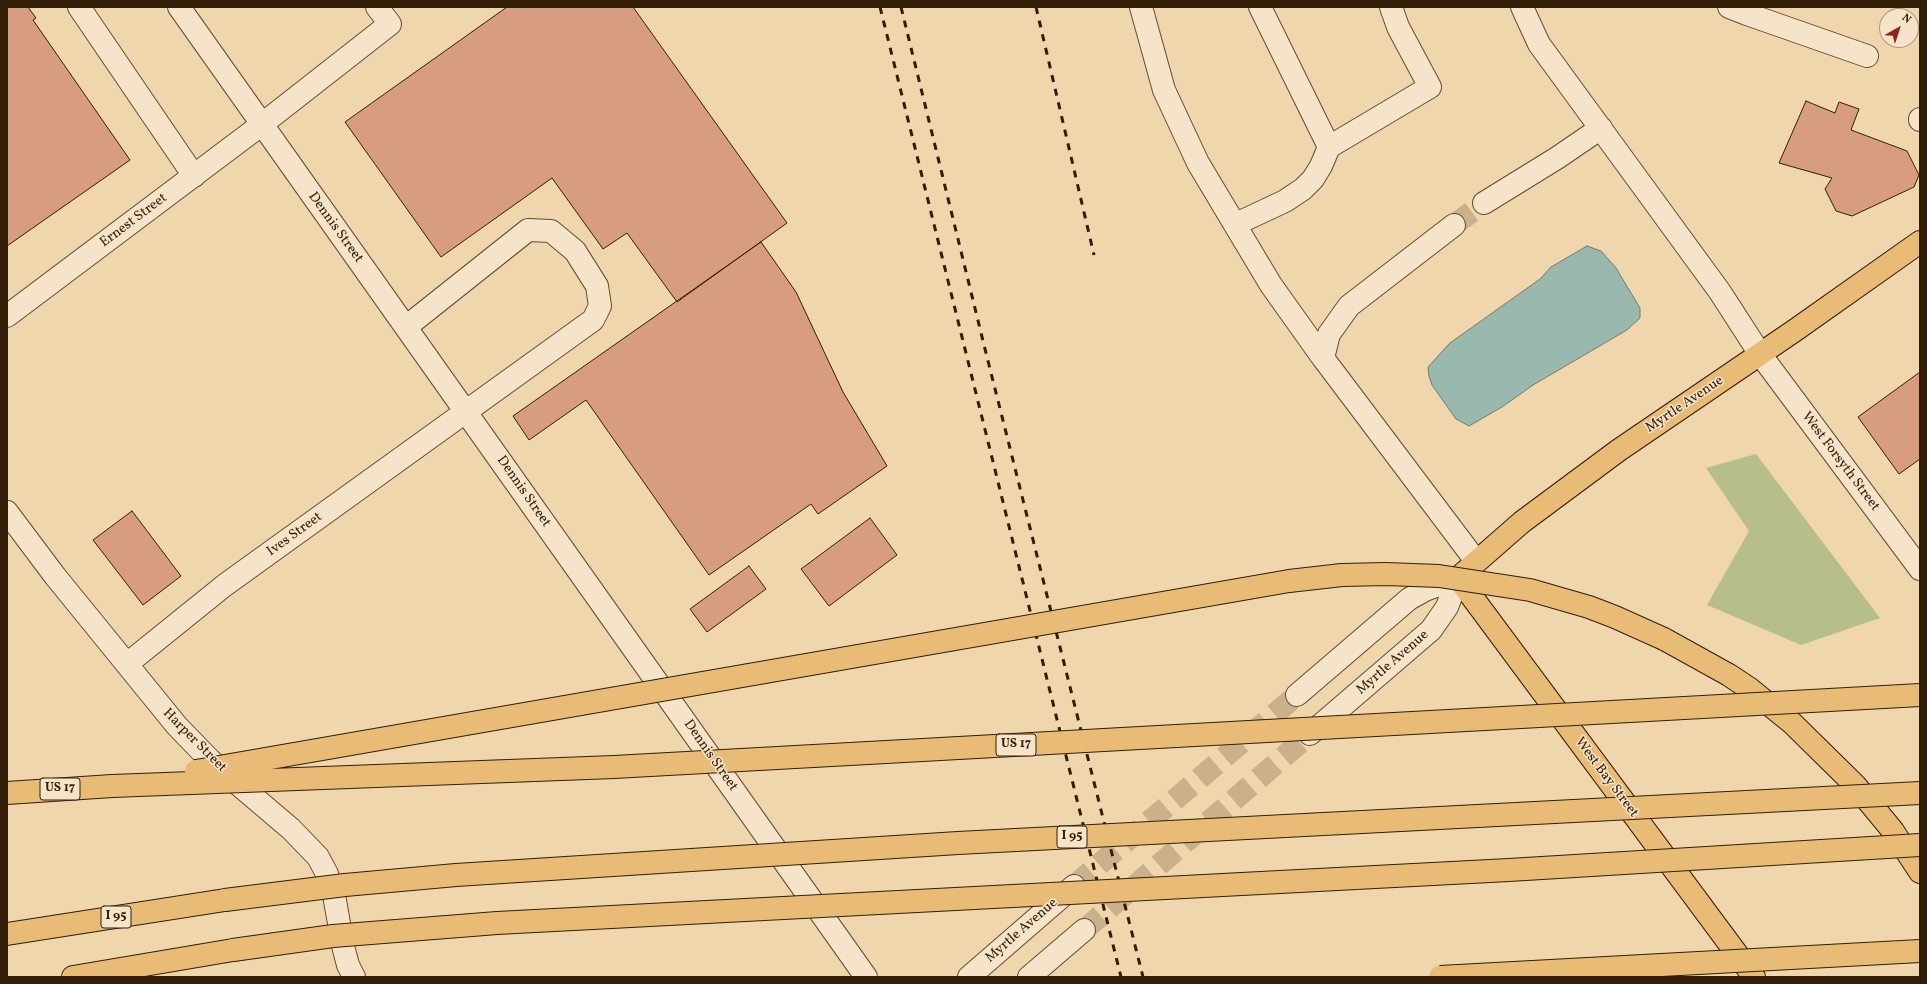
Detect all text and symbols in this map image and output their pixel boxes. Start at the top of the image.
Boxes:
north arrow [1879,8,1919,48]
text: N [1898,11,1914,27]
street label: Dennis Street [304,189,366,267]
street label: Ernest Street [97,190,171,252]
street label: Myrtle Avenue [1643,373,1727,437]
street label: West Forsyth Street [1797,409,1883,515]
street label: Dennis Street [492,453,554,531]
street label: Ives Street [264,509,326,561]
street label: Myrtle Avenue [1353,627,1433,699]
street label: Harper Street [159,706,229,776]
street label: Dennis Street [679,717,741,795]
road number: US 17 [996,734,1036,756]
street label: West Bay Street [1571,735,1641,821]
road number: US 17 [40,778,80,800]
road number: I 95 [1057,826,1087,848]
street label: Myrtle Avenue [982,895,1062,967]
road number: I 95 [101,906,131,928]

